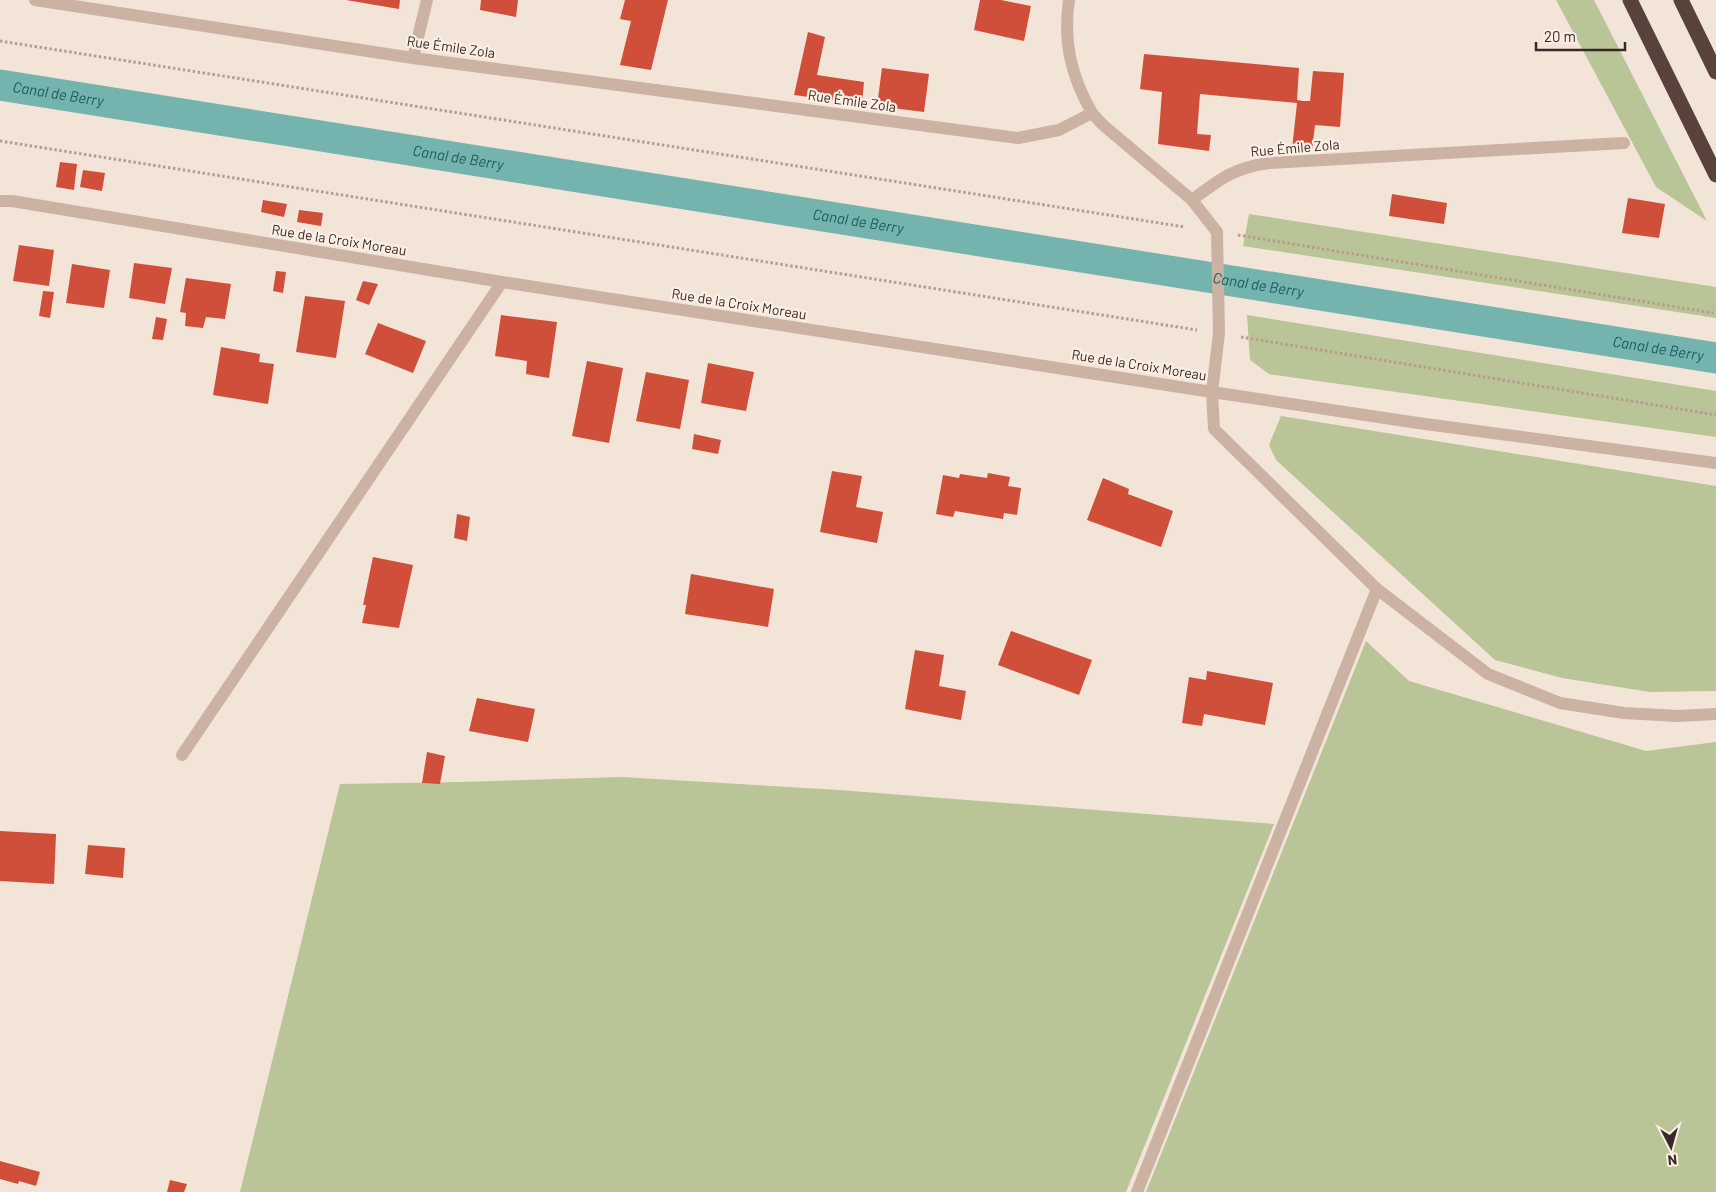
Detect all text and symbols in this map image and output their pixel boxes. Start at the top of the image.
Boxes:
scale bar [1536,20,1625,52]
text: 20 m [1544,27,1576,45]
street label: Rue Émile Zola [406,32,496,61]
water label: Canal de Berry [12,77,107,110]
street label: Rue Émile Zola [807,86,897,115]
street label: Rue Émile Zola [1250,135,1340,160]
water label: Canal de Berry [412,141,506,173]
water label: Canal de Berry [812,204,906,237]
street label: Rue de la Croix Moreau [270,220,408,259]
water label: Canal de Berry [1212,268,1306,300]
street label: Rue de la Croix Moreau [670,284,808,323]
water label: Canal de Berry [1611,332,1706,364]
street label: Rue de la Croix Moreau [1070,345,1208,384]
north arrow [1646,1122,1696,1172]
text: N [1667,1151,1678,1169]

